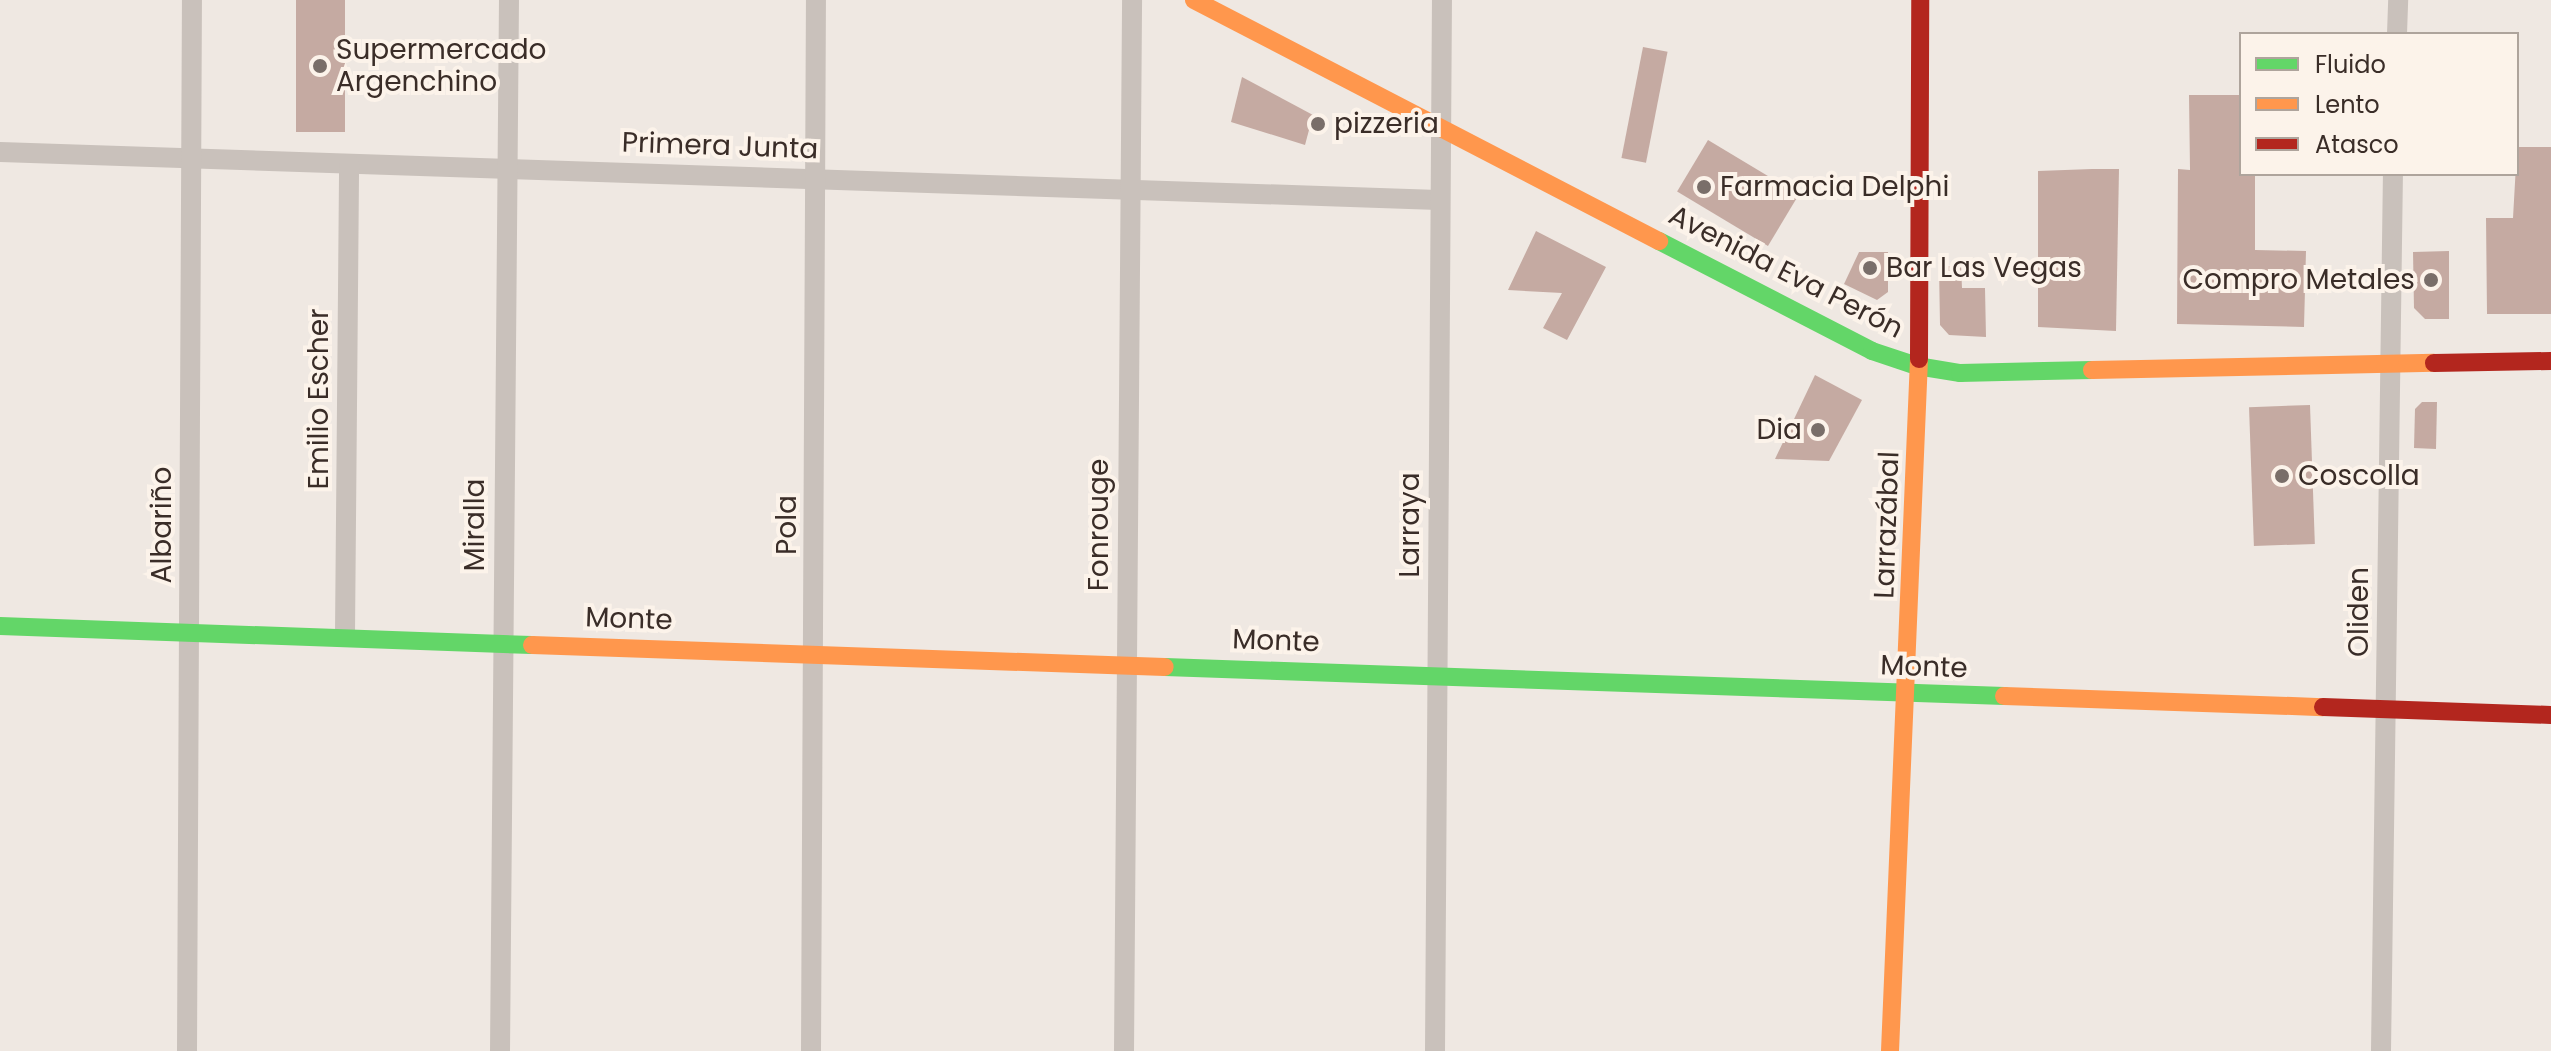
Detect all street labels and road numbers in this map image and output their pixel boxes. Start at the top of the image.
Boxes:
street label: Primera Junta [621,126,819,166]
street label: Avenida Eva Perón [1663,198,1909,346]
street label: Emilio Escher [302,309,336,489]
street label: Larrazábal [1868,451,1906,599]
street label: Fonrouge [1082,459,1116,591]
street label: Albariño [145,467,179,583]
street label: Larraya [1393,472,1427,578]
street label: Miralla [458,478,492,572]
street label: Pola [770,495,804,555]
street label: Oliden [2342,567,2376,657]
street label: Monte [585,601,673,637]
street label: Monte [1232,623,1320,659]
street label: Monte [1880,649,1968,685]

